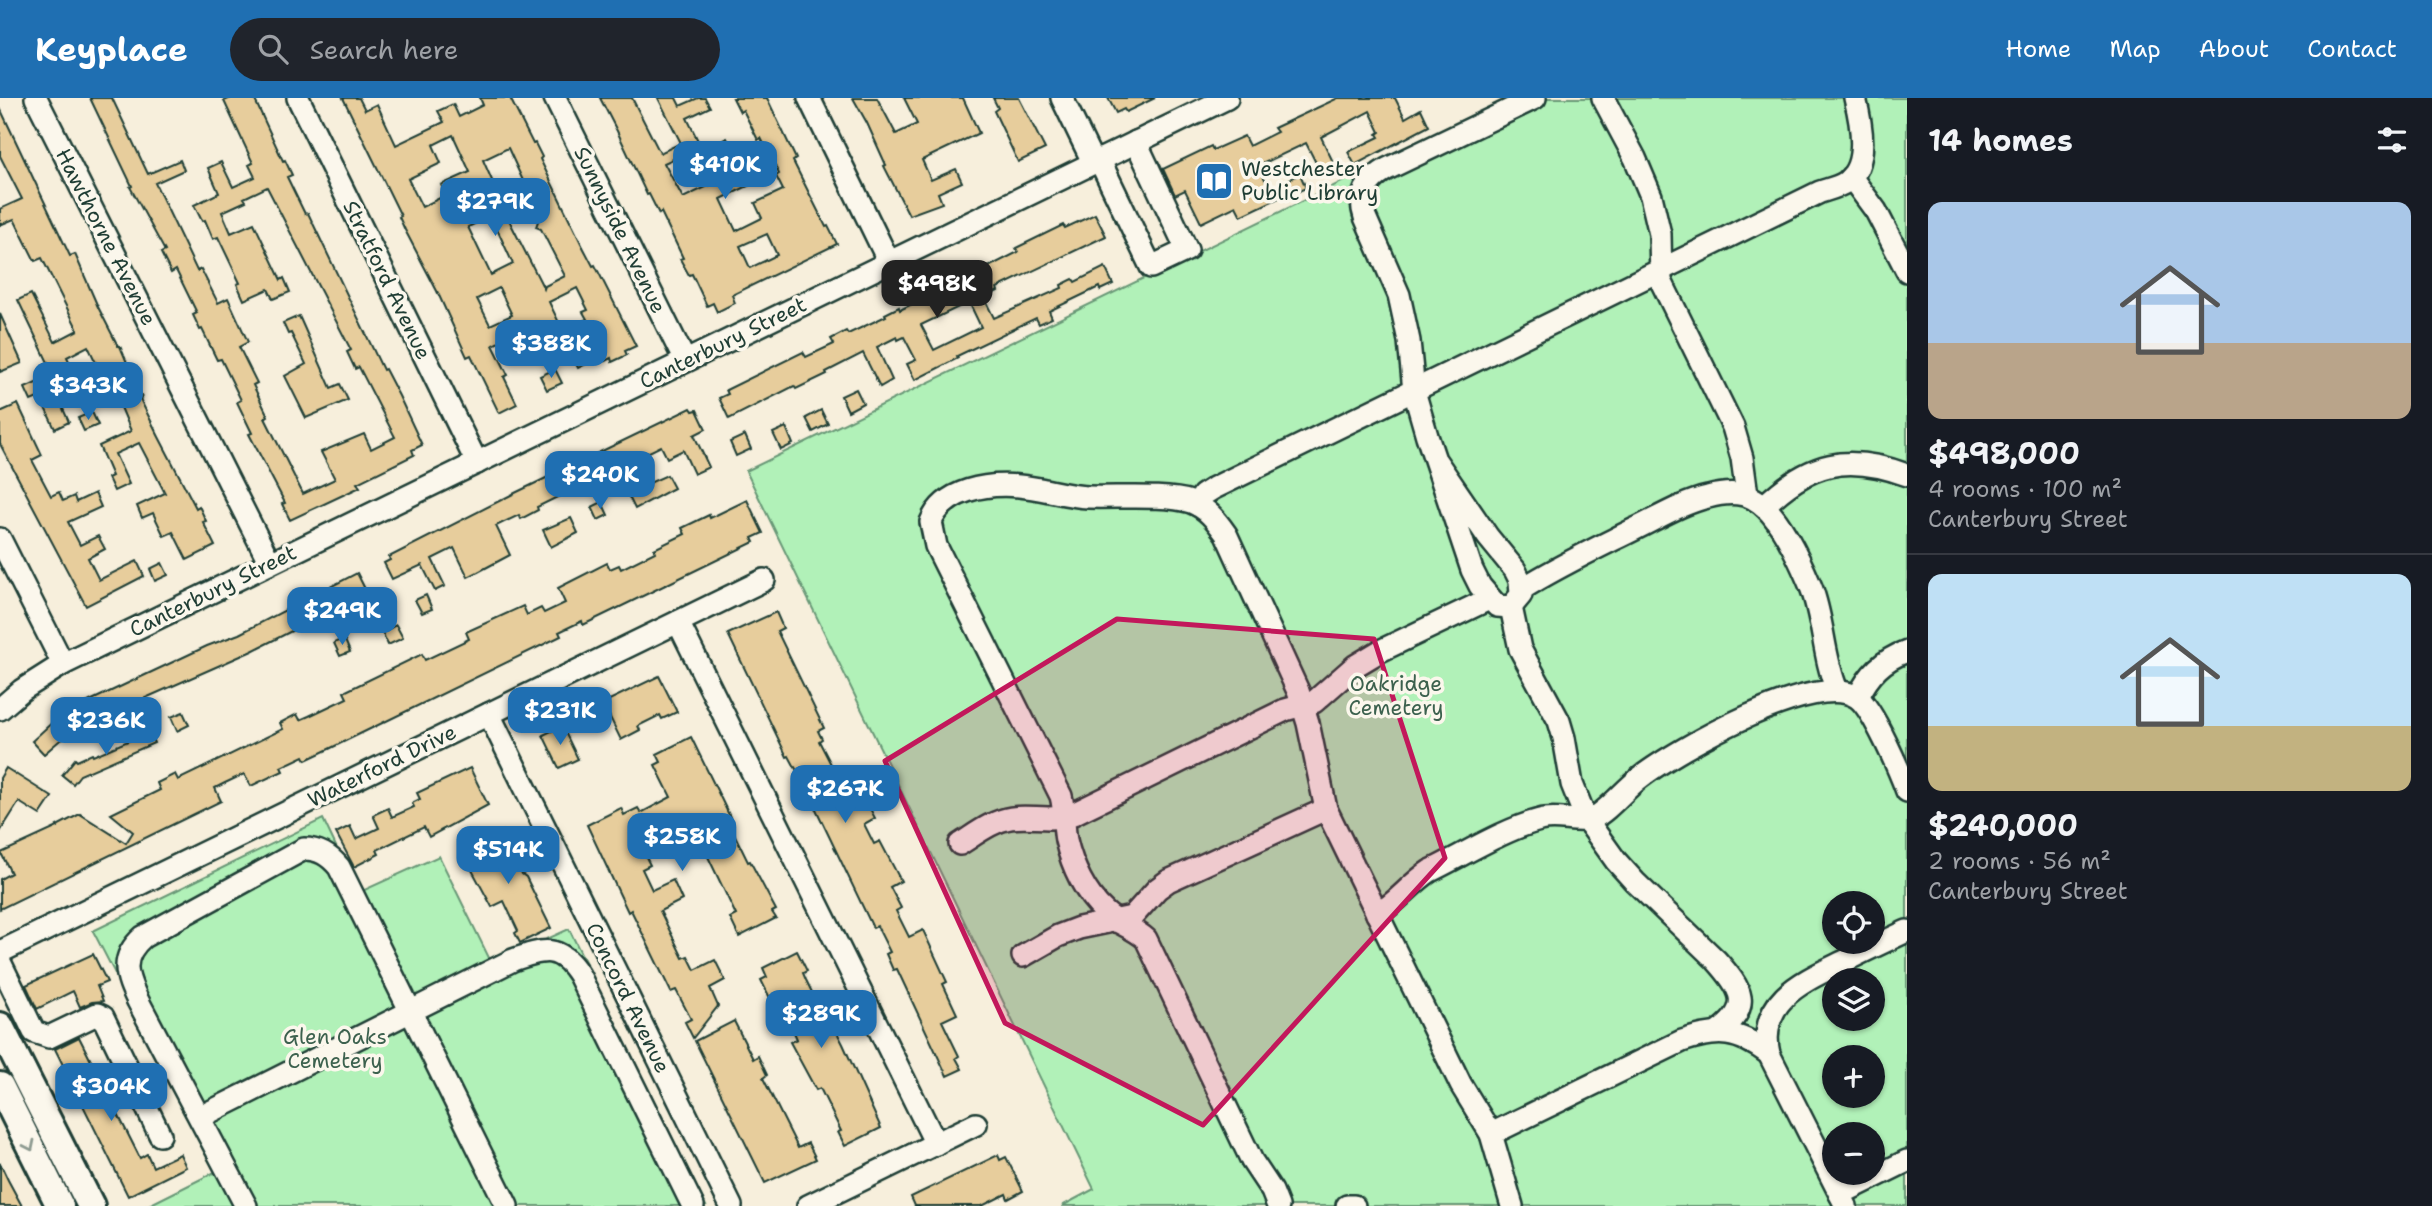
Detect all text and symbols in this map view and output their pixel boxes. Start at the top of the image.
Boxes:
search box [230,18,720,81]
text: Keyplace [35,27,188,72]
icon: search [254,30,292,68]
text: Search here [310,32,458,67]
text: Home [2005,33,2071,65]
text: Map [2109,33,2161,65]
text: About [2199,33,2269,65]
text: Contact [2307,33,2397,65]
text: 14 homes [1928,120,2073,161]
icon: filters [2373,121,2411,159]
pin: $410K [676,141,774,201]
street label: Sunnyside Avenue [567,142,673,318]
street label: Hawthorne Avenue [49,144,163,330]
text: $410K [689,149,761,179]
place label: Westchester Public Library [1241,155,1378,207]
library icon: Westchester Public Library [1193,160,1235,202]
pin: $279K [446,178,544,238]
text: $279K [456,186,534,216]
street label: Stratford Avenue [336,196,438,364]
icon: home [2107,247,2233,373]
pin: $498K [888,260,986,320]
text: $498K [897,268,977,298]
street label: Canterbury Street [635,290,811,396]
pin: $388K [502,320,600,380]
text: $388K [511,328,591,358]
pin: $343K [39,362,137,422]
text: $343K [49,370,127,400]
text: $498,000 [1928,433,2080,474]
pin: $240K [551,452,649,511]
text: $240K [561,459,639,489]
text: 4 rooms · 100 m² [1928,474,2122,504]
text: Canterbury Street [1928,504,2128,534]
street label: Canterbury Street [125,538,301,644]
pin: $249K [293,588,391,647]
text: $249K [303,595,381,625]
icon: home [2107,619,2233,745]
park label: Oakridge Cemetery [1348,670,1444,722]
pin: $231K [511,688,609,747]
text: $231K [524,695,596,725]
pin: $236K [57,698,155,757]
text: $236K [66,705,146,735]
street label: Waterford Drive [303,718,461,814]
pin: $267K [796,766,894,825]
text: $267K [806,773,884,803]
text: $240,000 [1928,805,2078,846]
pin: $258K [633,814,731,873]
text: $258K [643,821,721,851]
pin: $514K [459,826,557,886]
text: $514K [472,834,544,864]
text: 2 rooms · 56 m² [1928,846,2111,876]
text: Canterbury Street [1928,876,2128,906]
map controls [1822,891,1885,1185]
button: locate [1822,891,1885,954]
street label: Concord Avenue [579,918,677,1078]
button: layers [1822,968,1885,1031]
pin: $289K [772,990,870,1050]
text: $289K [782,998,860,1028]
park label: Glen Oaks Cemetery [283,1023,387,1075]
button: + [1822,1045,1885,1108]
pin: $304K [62,1063,160,1123]
text: $304K [71,1071,151,1101]
button: − [1822,1122,1885,1185]
one-way arrow [21,1139,35,1151]

